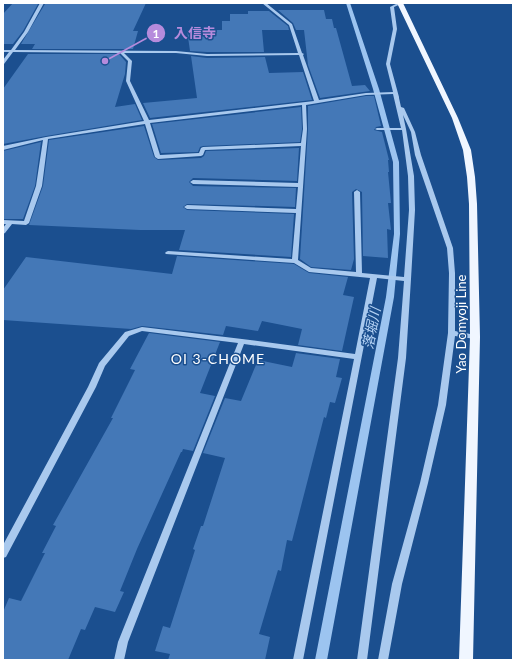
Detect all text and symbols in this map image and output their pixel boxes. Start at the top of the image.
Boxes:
callout: 入信寺 [146,20,224,46]
text: 入信寺 [174,24,216,41]
text: 1 [153,26,160,41]
street label: Yao Domyoji Line [453,274,469,373]
water label: 落堀川 [359,304,384,350]
district label: OI 3-CHOME [171,350,265,367]

